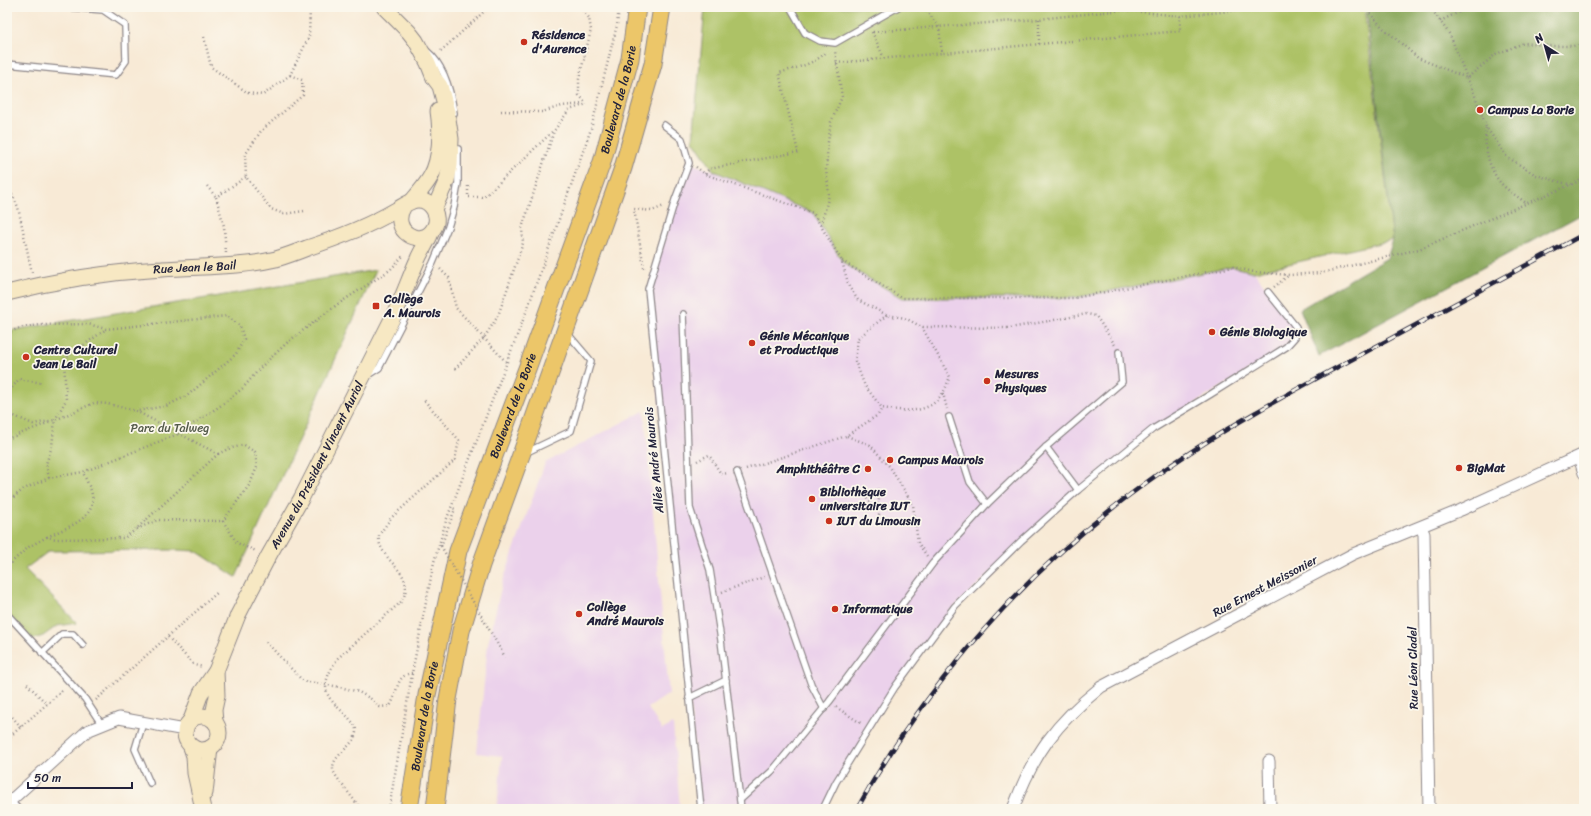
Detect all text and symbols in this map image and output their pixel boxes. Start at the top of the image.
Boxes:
place label: Résidence d'Aurence [531,24,587,60]
north arrow [1525,26,1565,66]
text: N [1530,28,1548,49]
marker: Résidence d'Aurence [519,37,529,47]
street label: Boulevard de la Borie [594,44,643,156]
place label: Campus La Borie [1487,99,1574,121]
marker: Campus La Borie [1475,105,1485,115]
street label: Rue Jean le Bail [153,254,238,281]
place label: Collège A. Maurois [383,288,441,324]
marker: Collège A. Maurois [371,301,381,311]
place label: Génie Biologique [1219,321,1308,343]
place label: Génie Mécanique et Productique [759,325,849,361]
marker: Génie Biologique [1207,327,1217,337]
marker: Génie Mécanique et Productique [747,338,757,348]
place label: Centre Culturel Jean Le Bail [33,339,118,375]
street label: Boulevard de la Borie [483,350,543,462]
marker: Centre Culturel Jean Le Bail [21,352,31,362]
place label: Mesures Physiques [994,363,1047,399]
marker: Mesures Physiques [982,376,992,386]
street label: Avenue du Président Vincent Auriol [263,377,370,554]
street label: Allée André Maurois [637,405,671,515]
park label: Parc du Talweg [131,417,209,439]
place label: Campus Maurois [897,449,984,471]
marker: Campus Maurois [885,455,895,465]
place label: BigMat [1467,457,1506,479]
place label: Amphithéâtre C [776,458,861,480]
marker: BigMat [1454,463,1464,473]
marker: Amphithéâtre C [863,464,873,474]
place label: Bibliothèque universitaire IUT [820,481,911,517]
marker: Bibliothèque universitaire IUT [807,494,817,504]
place label: IUT du Limousin [836,510,921,532]
marker: IUT du Limousin [824,516,834,526]
street label: Rue Ernest Meissonier [1208,548,1323,623]
place label: Collège André Maurois [586,596,664,632]
place label: Informatique [842,598,914,620]
marker: Informatique [830,604,840,614]
marker: Collège André Maurois [574,609,584,619]
street label: Rue Léon Cladel [1401,626,1425,710]
street label: Boulevard de la Borie [404,659,445,773]
scale bar [28,764,132,790]
text: 50 m [34,767,61,789]

